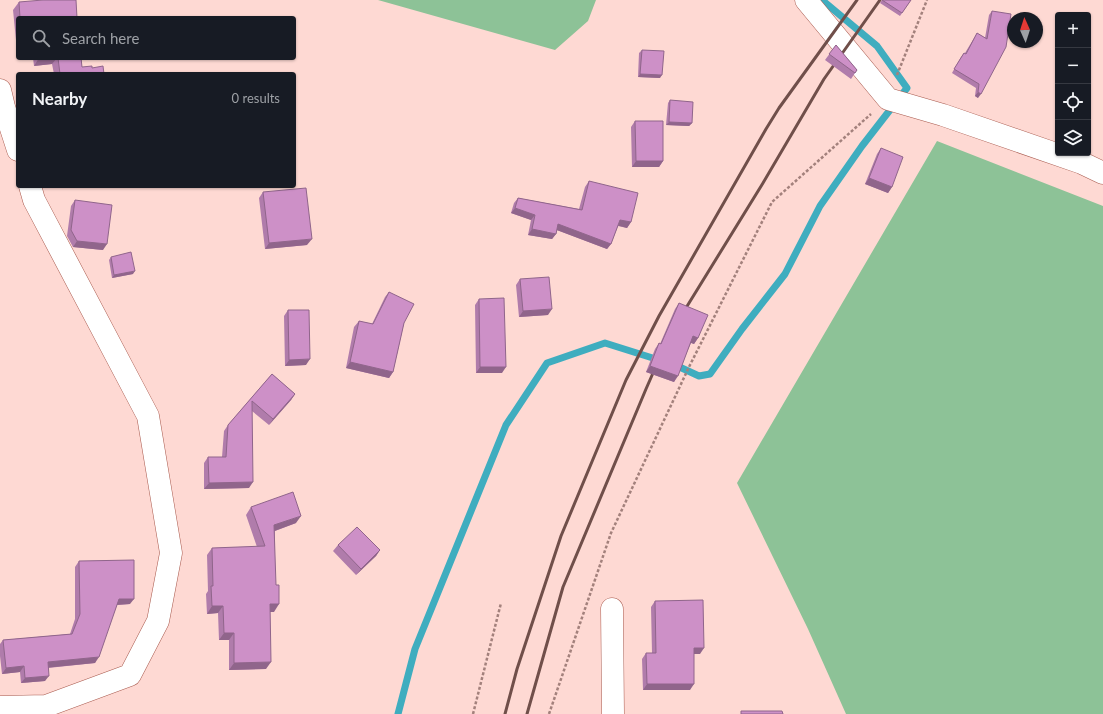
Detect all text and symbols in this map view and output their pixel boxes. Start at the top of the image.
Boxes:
north arrow [1007,12,1043,48]
map controls [1055,12,1091,156]
button: + [1055,12,1091,48]
search box [16,16,296,60]
icon: search [30,27,52,49]
text: Search here [62,29,139,47]
button: − [1055,48,1091,84]
button: locate [1055,84,1091,120]
text: Nearby [32,88,87,109]
text: 0 results [232,90,280,106]
button: layers [1055,120,1091,156]

